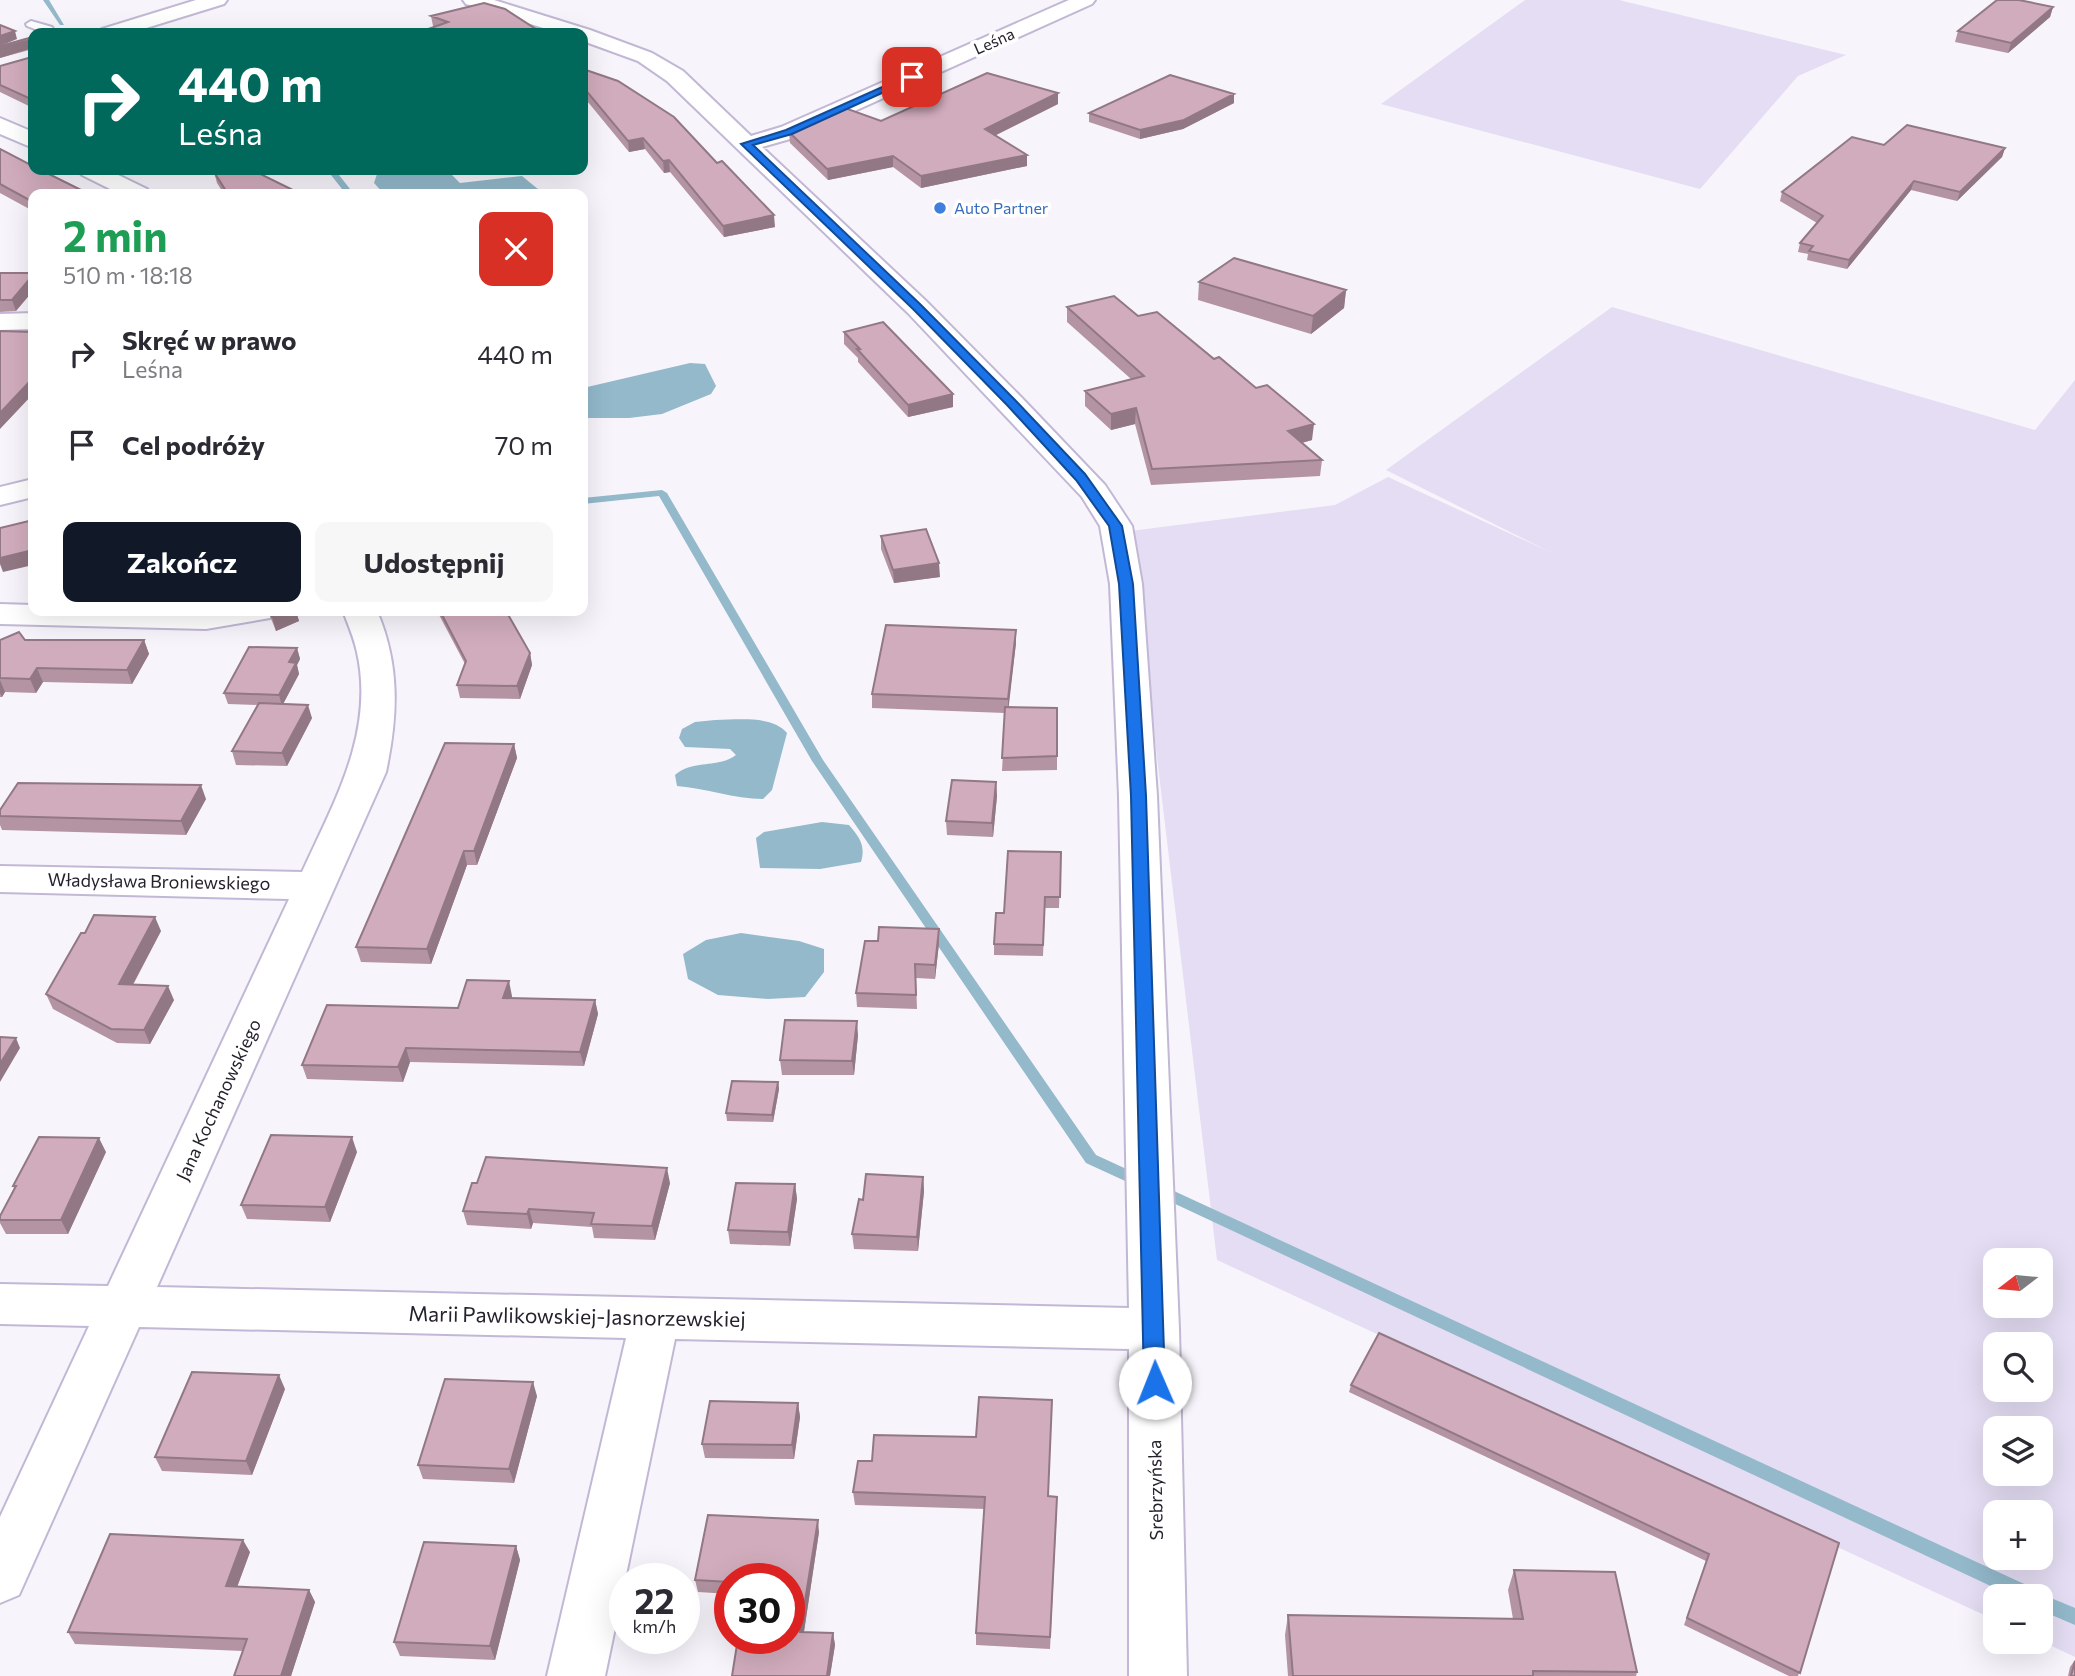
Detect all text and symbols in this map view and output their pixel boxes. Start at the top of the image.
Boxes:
street label: Leśna [971,23,1017,58]
pin [882,47,942,107]
text: 440 m [178,52,323,112]
icon: right [63,56,154,147]
icon: arrive [893,58,931,96]
text: Leśna [178,112,263,152]
place label: Auto Partner [954,198,1049,217]
marker: Auto Partner [932,200,948,216]
text: 2 min [63,209,168,261]
button: close [479,212,553,286]
text: 510 m · 18:18 [63,261,193,289]
text: Skręć w prawo [122,324,297,355]
icon: right [63,335,101,373]
text: 440 m [477,338,553,369]
text: Leśna [122,355,183,383]
icon: arrive [63,426,101,464]
text: Cel podróży [122,429,265,460]
text: 70 m [495,429,553,460]
button: Zakończ [63,522,301,602]
button: Udostępnij [315,522,553,602]
street label: Władysława Broniewskiego [48,868,271,894]
street label: Jana Kochanowskiego [171,1015,265,1184]
north arrow [1983,1248,2053,1318]
map controls [1983,1248,2053,1654]
street label: Marii Pawlikowskiej-Jasnorzewskiej [408,1300,746,1331]
button: search [1983,1332,2053,1402]
position arrow [1118,1346,1192,1420]
button: layers [1983,1416,2053,1486]
street label: Srebrzyńska [1143,1439,1167,1541]
button: + [1983,1500,2053,1570]
speed limit sign: 30 [714,1563,805,1654]
text: 22 [635,1578,674,1621]
button: − [1983,1584,2053,1654]
text: km/h [633,1615,676,1637]

